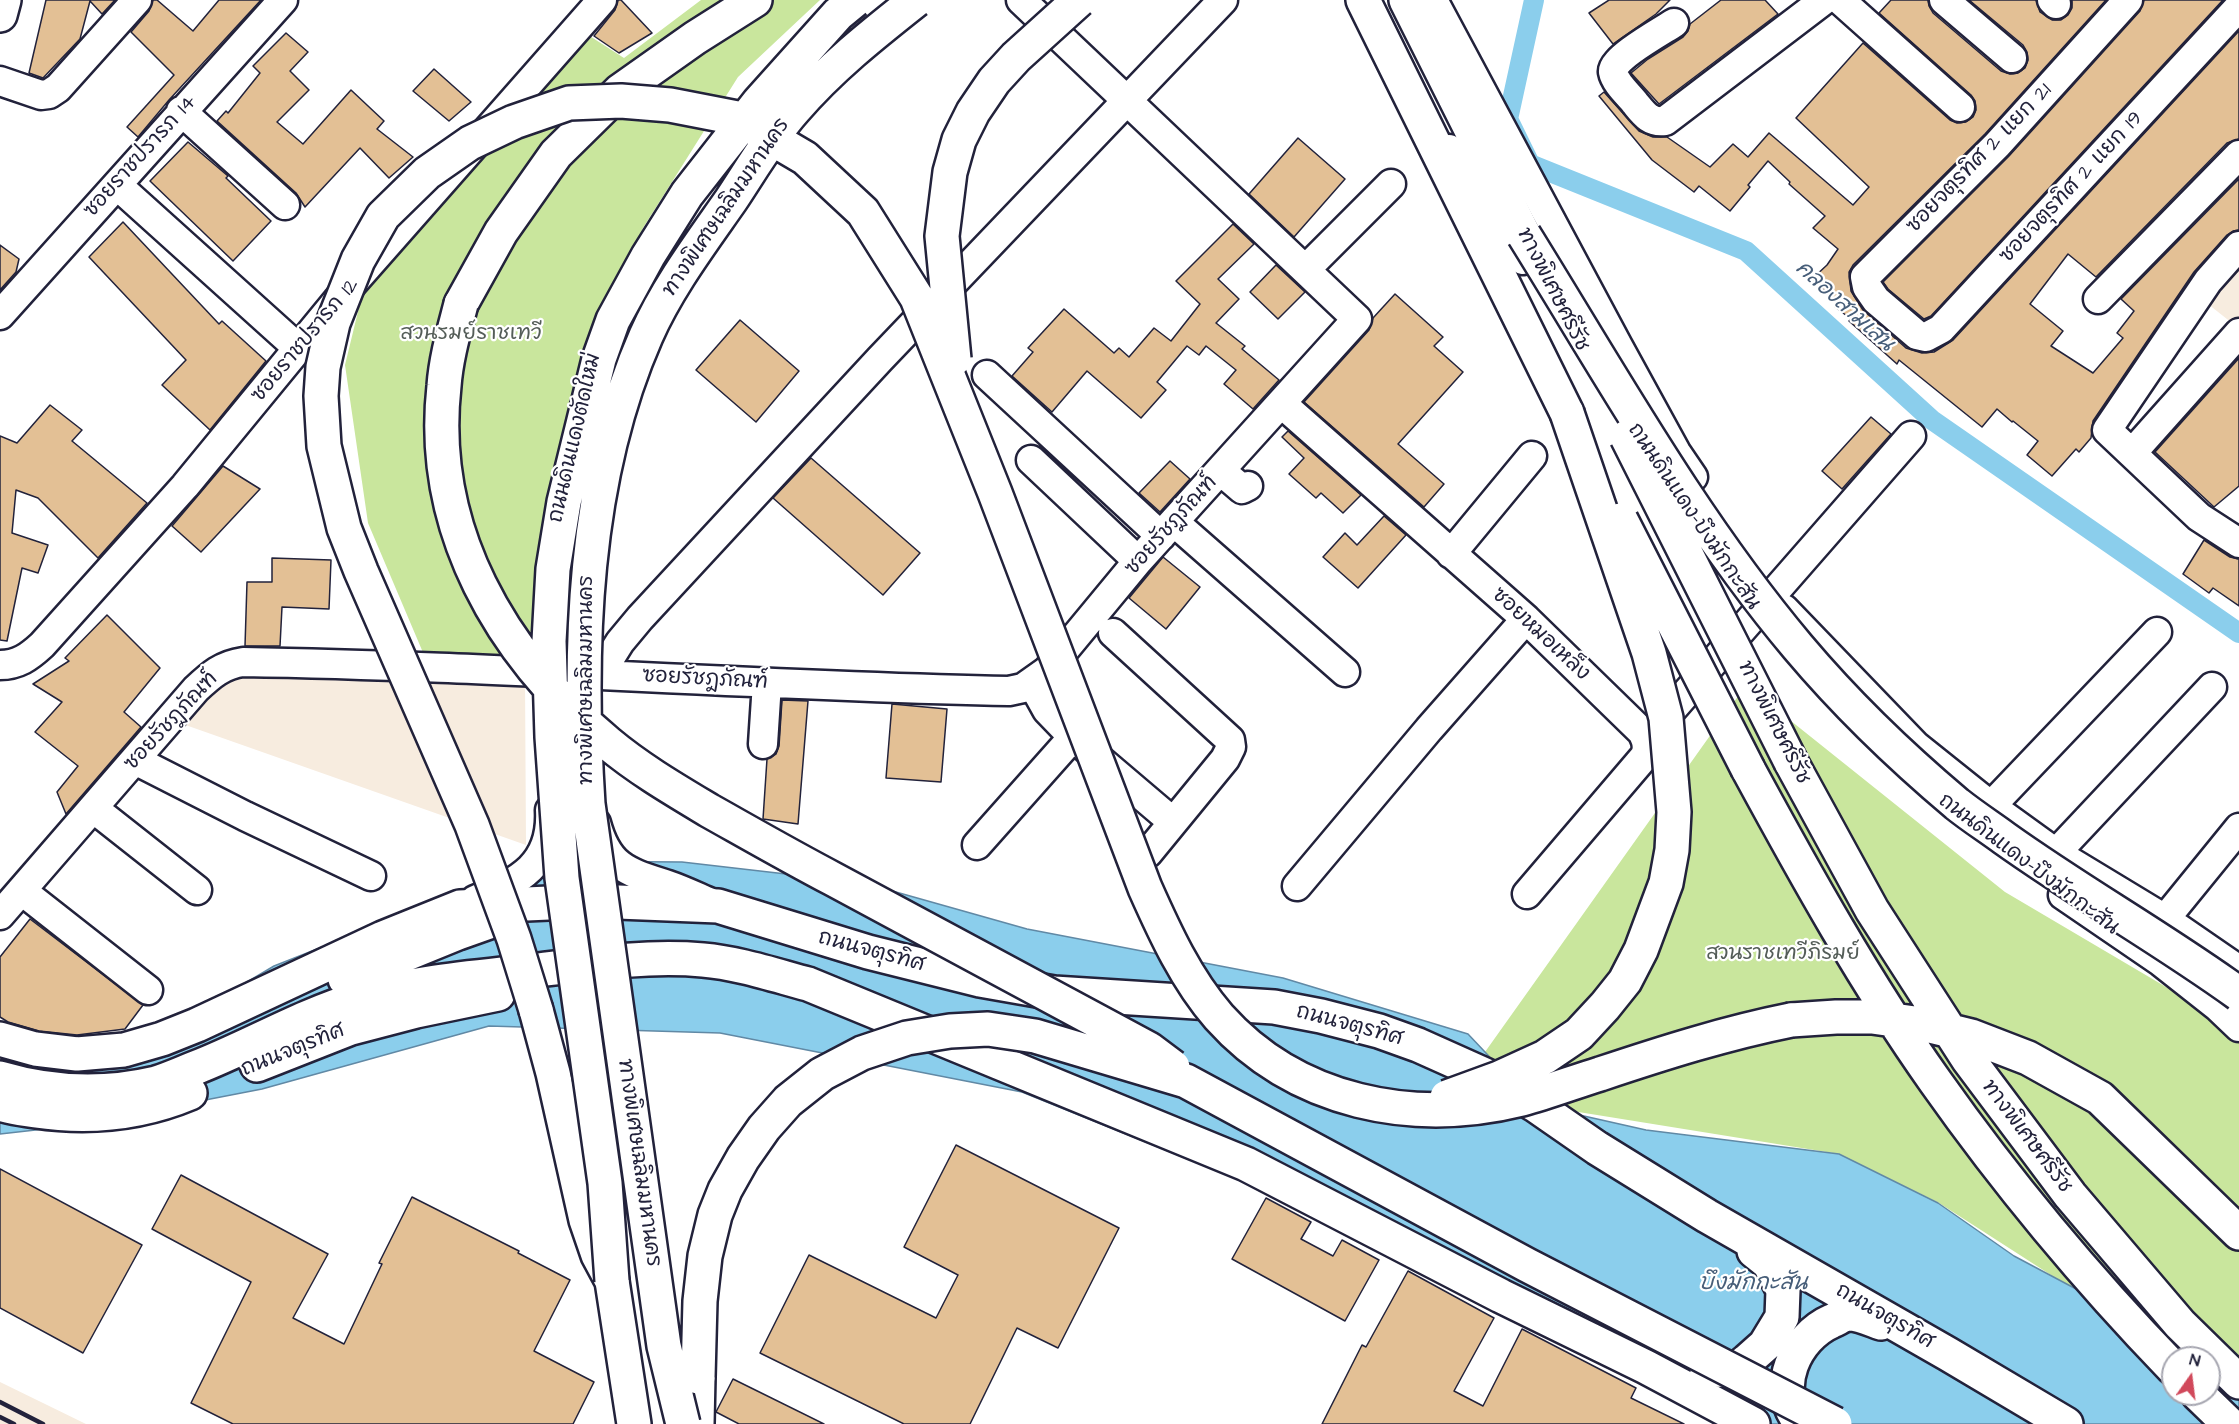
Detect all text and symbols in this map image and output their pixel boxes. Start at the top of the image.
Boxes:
street label: ซอยจตุรทิศ 2 แยก 21 [1902,79,2058,239]
street label: ซอยราชปรารภ 14 [79,90,203,224]
street label: ซอยจตุรทิศ 2 แยก 19 [1995,107,2149,269]
street label: ทางพิเศษเฉลิมมหานคร [658,114,796,302]
street label: ทางพิเศษศรีรัช [1510,224,1594,356]
water label: คลองสามเสน [1789,256,1899,358]
street label: ซอยราชปรารภ 12 [247,274,365,408]
park label: สวนรมย์ราชเทวี [400,322,542,348]
street label: ถนนดินแดงตัดใหม่ [544,351,608,525]
street label: ถนนดินแดง-บึงมักกะสัน [1621,419,1765,615]
street label: ซอยรัชฎภัณฑ์ [1121,471,1223,581]
street label: ทางพิเศษเฉลิมมหานคร [575,575,601,785]
street label: ซอยหมอเหล็ง [1486,583,1594,687]
street label: ทางพิเศษศรีรัช [1731,657,1815,789]
street label: ซอยรัชฎภัณฑ์ [641,664,769,696]
street label: ซอยรัชฎภัณฑ์ [120,667,224,777]
street label: ถนนดินแดง-บึงมักกะสัน [1933,789,2123,941]
street label: ถนนจตุรทิศ [815,926,927,978]
park label: สวนราชเทวีภิรมย์ [1706,942,1860,968]
street label: ถนนจตุรทิศ [1293,1000,1405,1052]
street label: ถนนจตุรทิศ [238,1019,348,1083]
street label: ทางพิเศษเฉลิมมหานคร [611,1057,665,1269]
street label: ทางพิเศษศรีรัช [1975,1075,2077,1199]
water label: บึงมักกะสัน [1699,1271,1807,1297]
street label: ถนนจตุรทิศ [1831,1279,1937,1355]
north arrow [2161,1346,2221,1406]
text: N [2187,1349,2202,1372]

